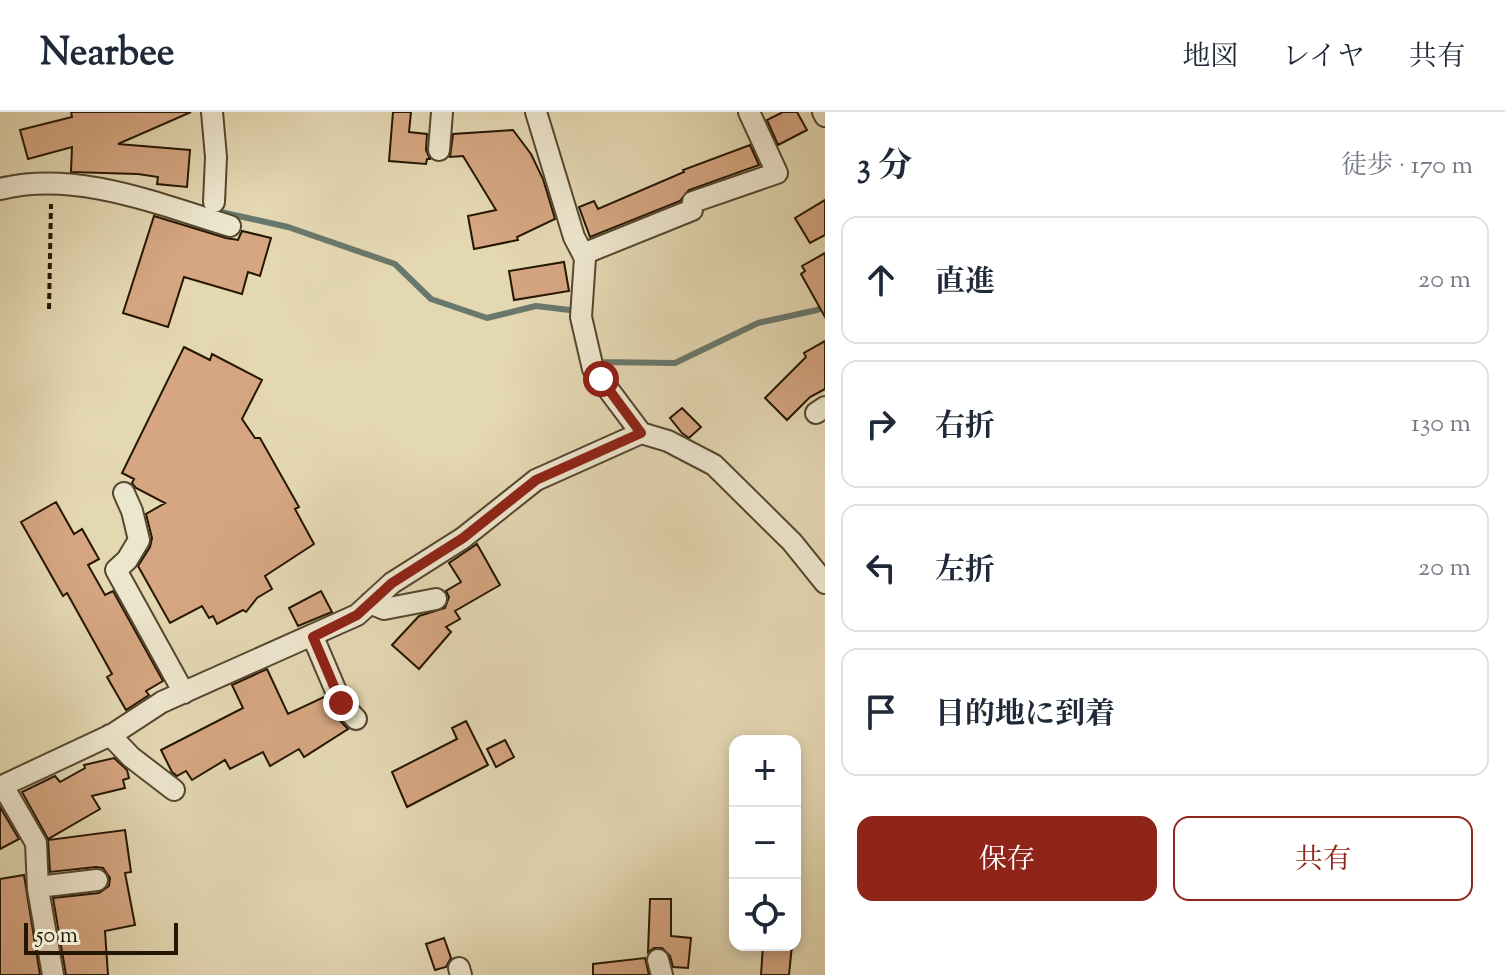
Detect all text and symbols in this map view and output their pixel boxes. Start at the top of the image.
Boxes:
text: Nearbee [40,28,175,82]
text: 地図 [1182,38,1238,78]
text: レイヤ [1282,38,1365,78]
text: 共有 [1409,38,1465,78]
text: 3 分 [857,143,912,192]
text: 徒歩 · 170 m [1341,148,1473,185]
icon: ahead [859,258,903,302]
text: 直進 [935,262,995,305]
text: 20 m [1418,262,1471,299]
route start [583,361,619,397]
icon: right [859,402,903,446]
text: 右折 [935,406,995,449]
text: 130 m [1411,406,1471,443]
icon: left [859,546,903,590]
text: 左折 [935,550,995,593]
text: 20 m [1418,550,1471,587]
route end [323,685,359,721]
icon: arrive [859,690,903,734]
text: 目的地に到着 [935,694,1115,737]
map controls [729,735,801,951]
button: + [729,735,801,807]
button: − [729,807,801,879]
button: 保存 [857,816,1157,901]
button: 共有 [1173,816,1473,901]
button: locate [729,879,801,951]
scale bar [24,919,178,955]
text: 50 m [36,921,78,953]

